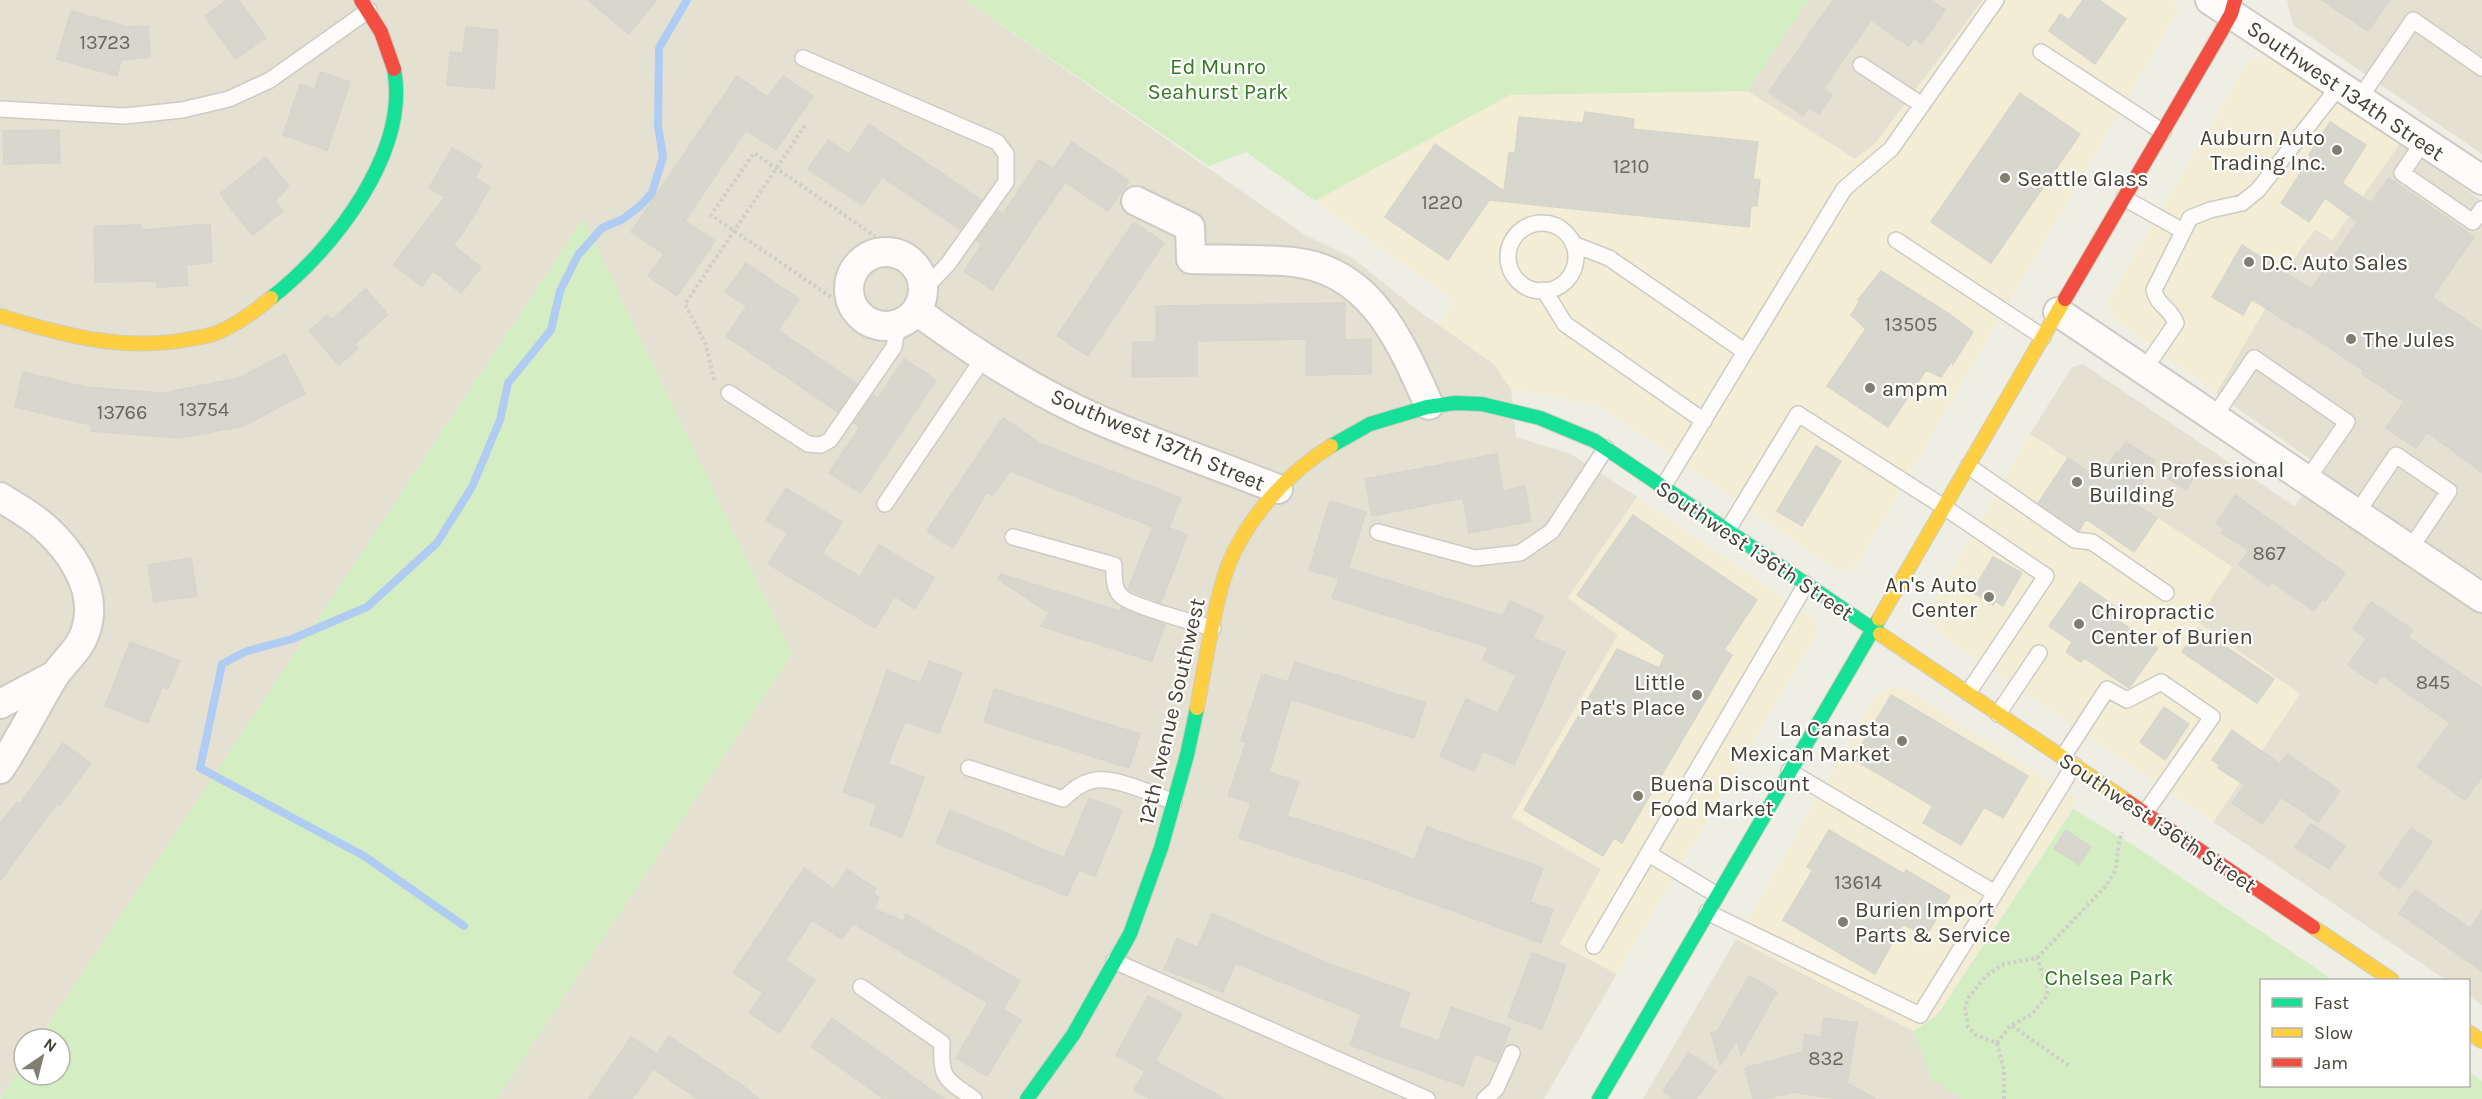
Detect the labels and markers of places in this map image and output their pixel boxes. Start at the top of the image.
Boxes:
place label: Auburn Auto Trading Inc. [2200,125,2325,176]
marker: Auburn Auto Trading Inc. [2330,143,2344,157]
place label: Seattle Glass [2017,166,2149,192]
marker: Seattle Glass [1998,171,2012,185]
place label: D.C. Auto Sales [2261,250,2408,276]
marker: D.C. Auto Sales [2242,255,2256,269]
place label: The Jules [2363,327,2455,353]
marker: The Jules [2344,332,2358,346]
place label: ampm [1882,376,1948,402]
marker: ampm [1863,381,1877,395]
place label: Burien Professional Building [2089,457,2285,508]
marker: Burien Professional Building [2070,475,2084,489]
place label: An's Auto Center [1885,572,1977,623]
marker: An's Auto Center [1982,590,1996,604]
place label: Chiropractic Center of Burien [2091,599,2253,650]
marker: Chiropractic Center of Burien [2072,617,2086,631]
place label: Little Pat's Place [1580,670,1685,721]
marker: Little Pat's Place [1690,688,1704,702]
place label: La Canasta Mexican Market [1730,716,1890,767]
marker: La Canasta Mexican Market [1895,734,1909,748]
place label: Buena Discount Food Market [1650,771,1810,822]
marker: Buena Discount Food Market [1631,789,1645,803]
place label: Burien Import Parts & Service [1855,897,2010,948]
marker: Burien Import Parts & Service [1836,915,1850,929]

